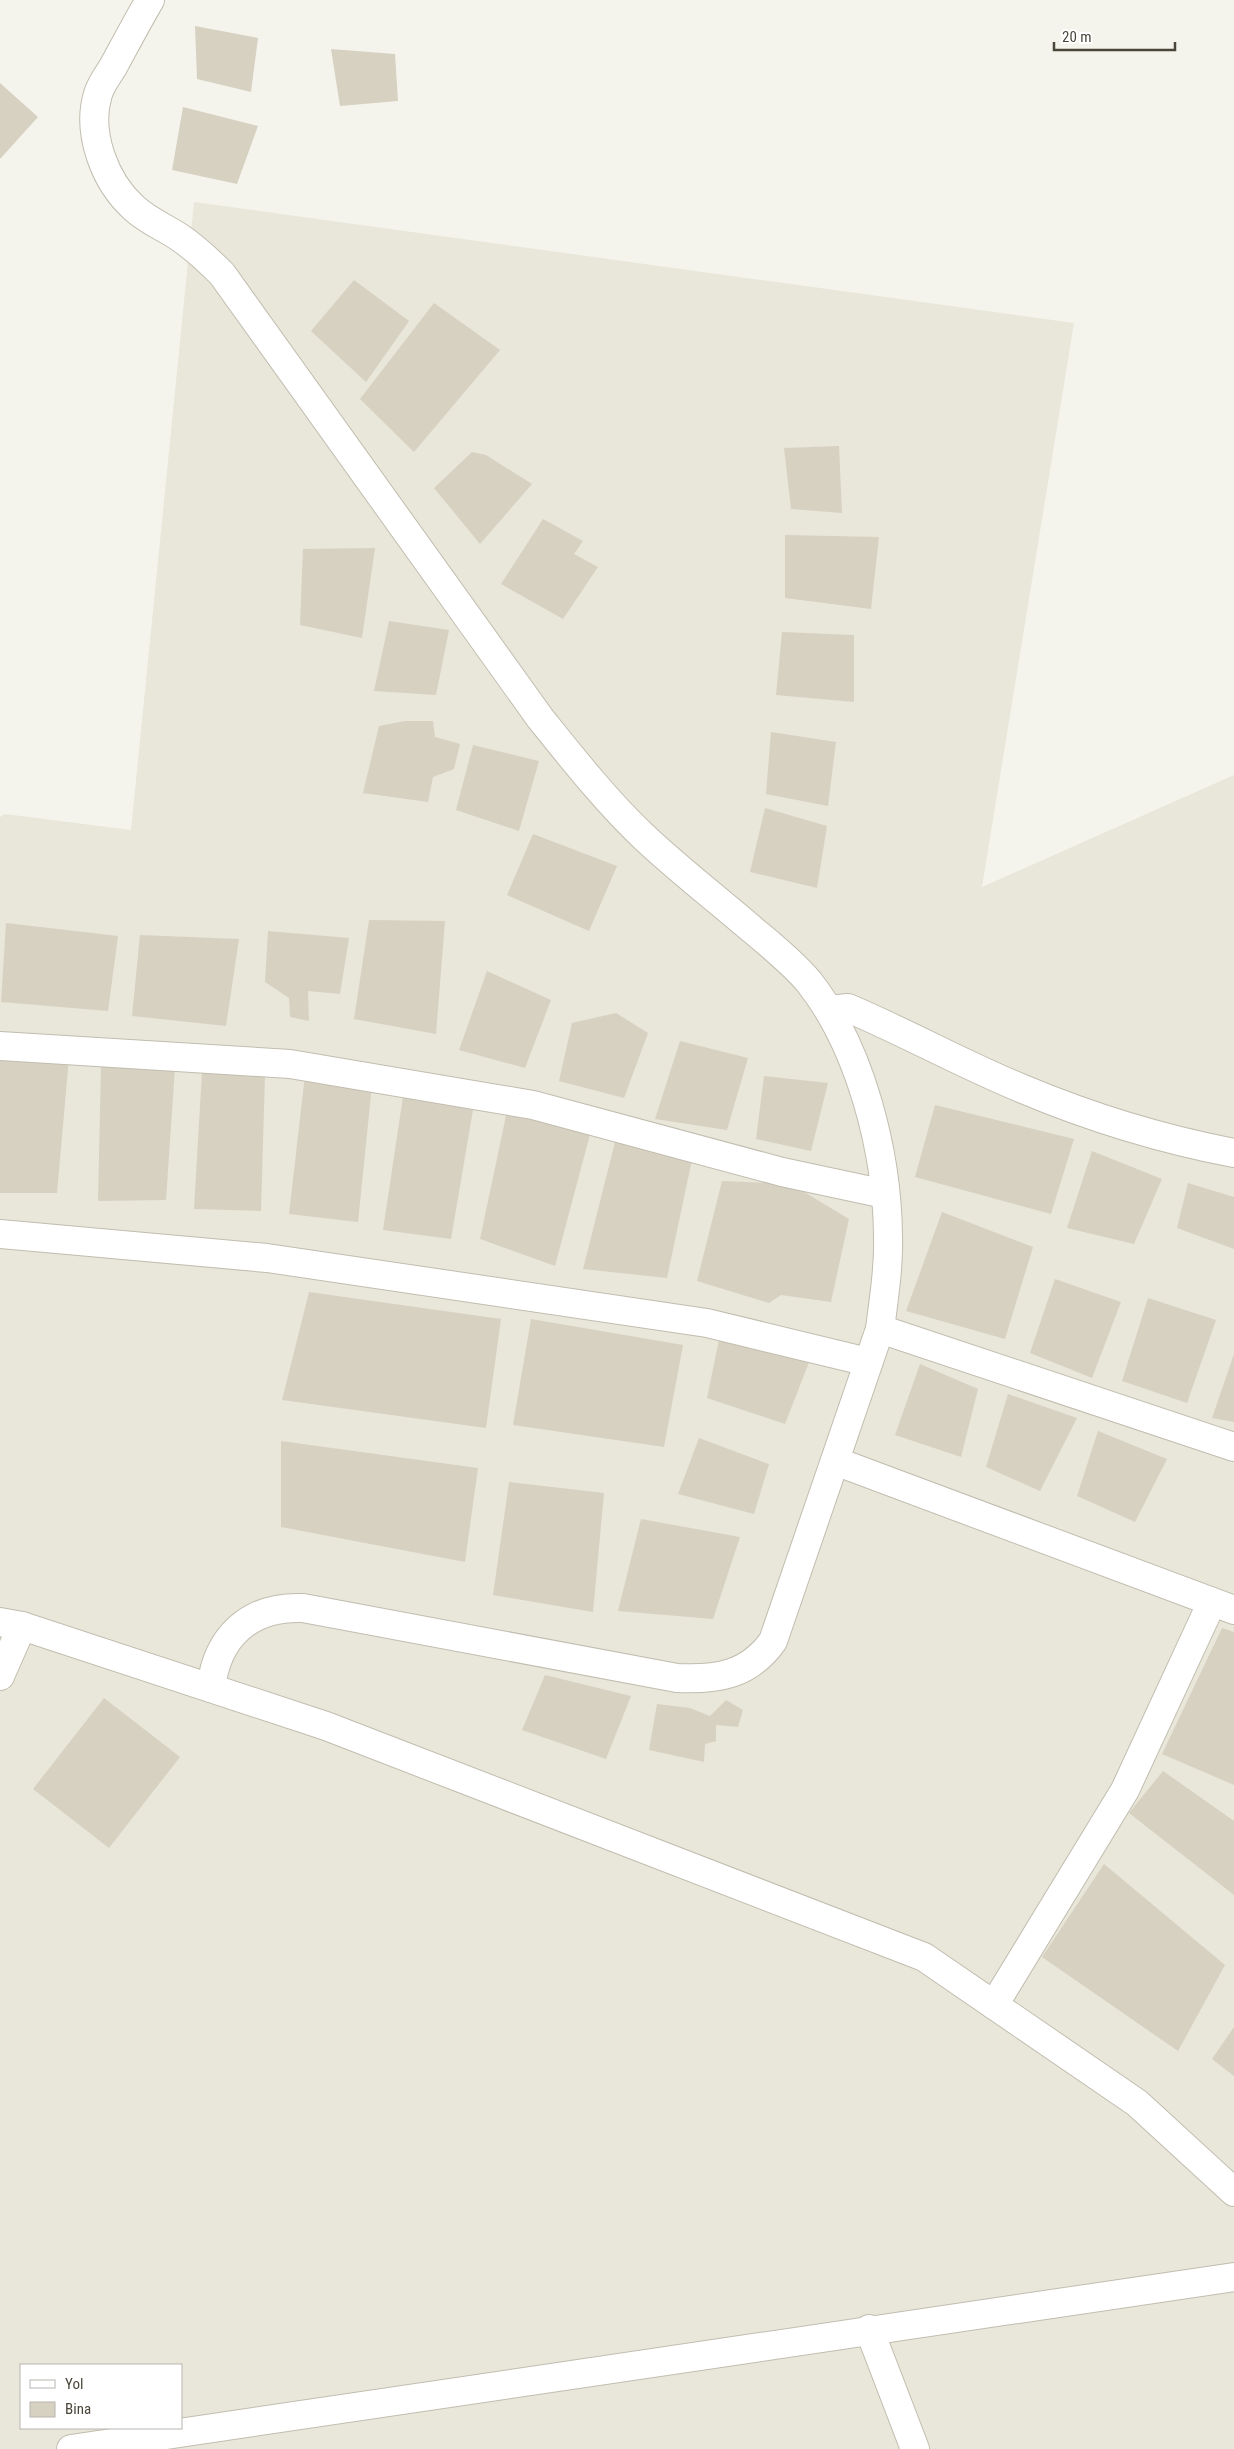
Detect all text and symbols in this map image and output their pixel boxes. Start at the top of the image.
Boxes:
scale bar [1054,20,1175,52]
text: 20 m [1062,28,1092,46]
legend [20,2364,182,2429]
text: Yol [65,2375,83,2393]
text: Bina [65,2400,91,2418]

